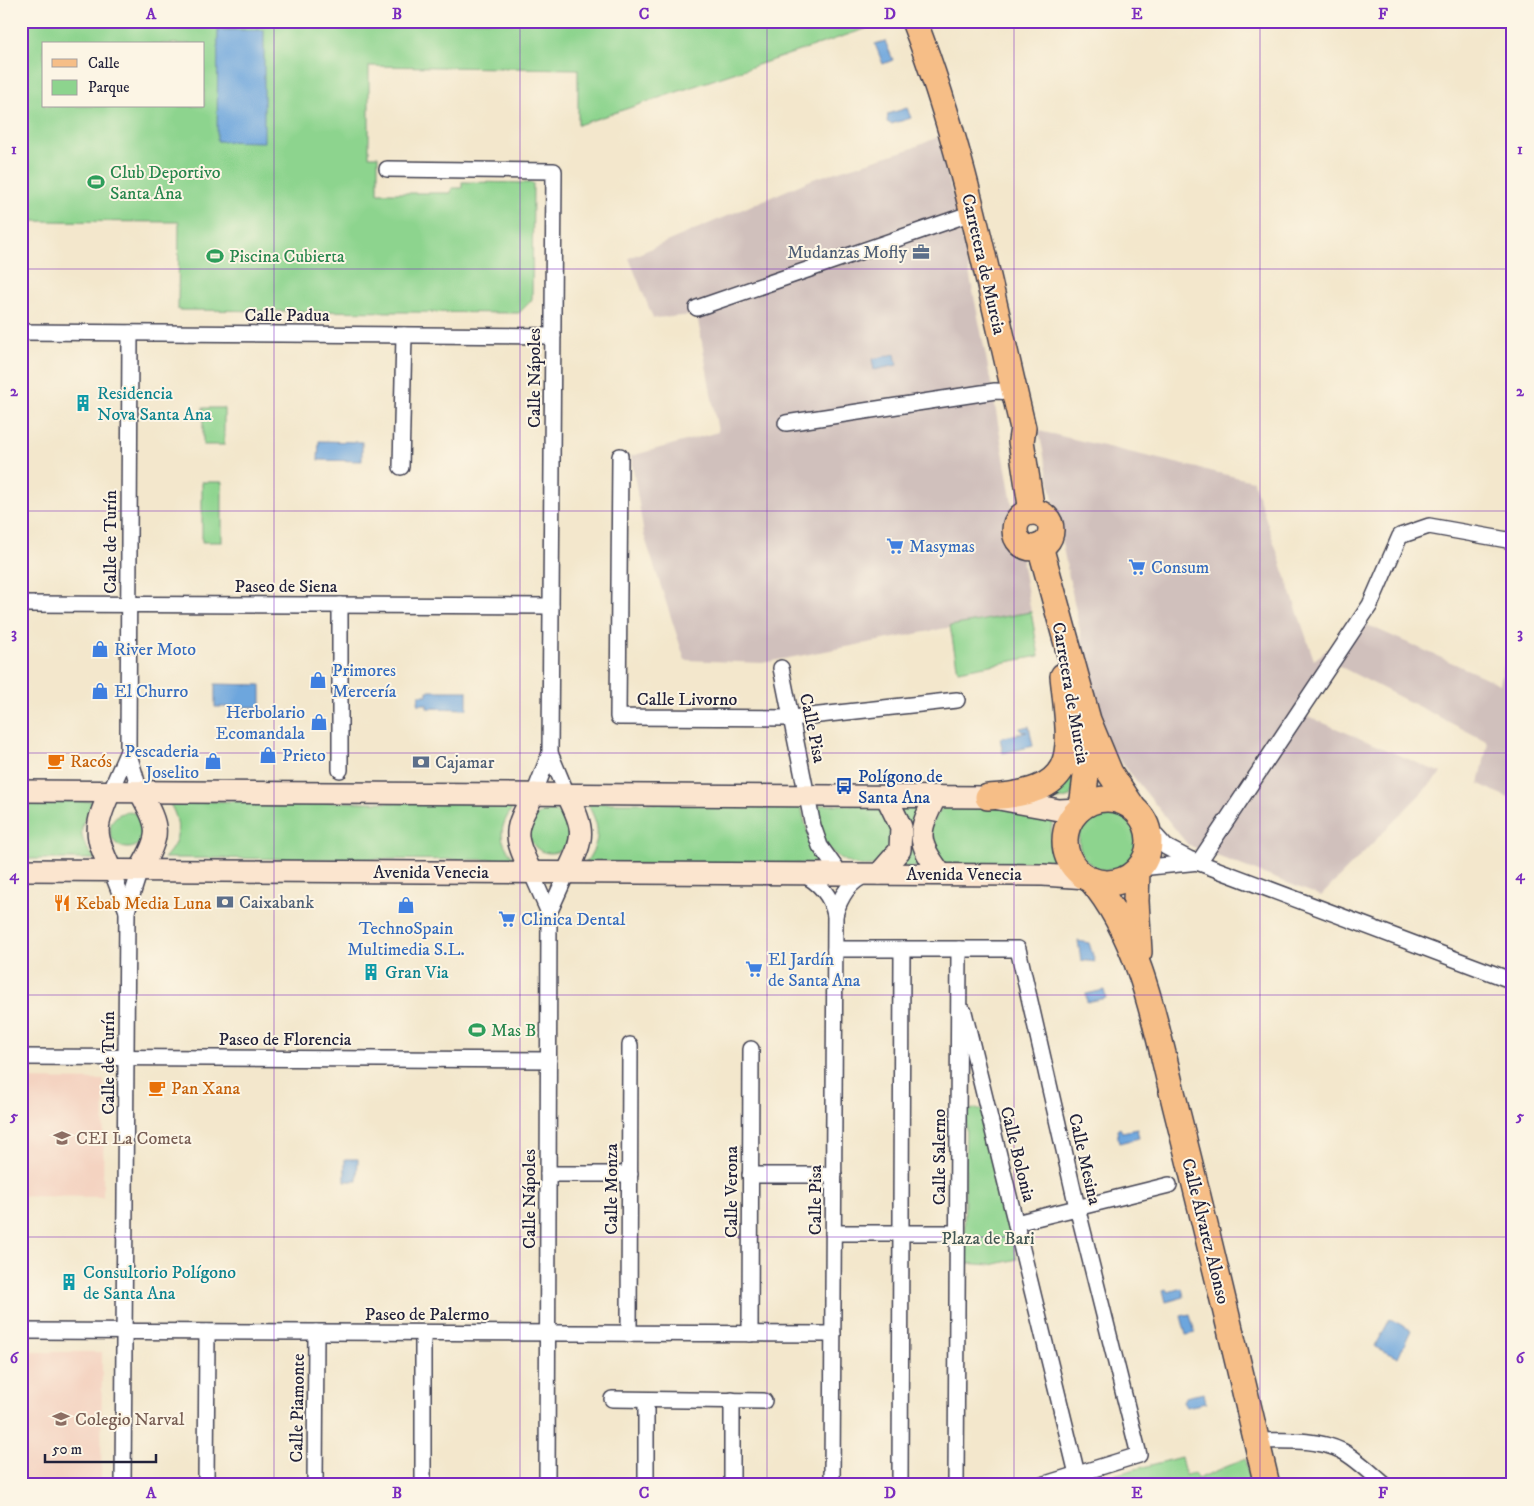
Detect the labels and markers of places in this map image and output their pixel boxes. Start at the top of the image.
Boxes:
place label: Club Deportivo Santa Ana [110,162,221,205]
sports icon: Club Deportivo Santa Ana [86,172,106,192]
place label: Mudanzas Mofly [787,242,907,264]
office icon: Mudanzas Mofly [911,242,931,262]
sports icon: Piscina Cubierta [205,246,225,266]
place label: Piscina Cubierta [229,246,345,268]
place label: Residencia Nova Santa Ana [97,383,212,426]
building icon: Residencia Nova Santa Ana [73,393,93,413]
supermarket icon: Masymas [885,536,905,556]
place label: Masymas [909,536,975,558]
supermarket icon: Consum [1127,557,1147,577]
place label: Consum [1151,557,1209,579]
shop icon: River Moto [90,639,110,659]
place label: River Moto [114,639,196,661]
place label: Primores Mercería [332,660,397,703]
shop icon: Primores Mercería [308,670,328,690]
shop icon: El Churro [90,681,110,701]
place label: El Churro [114,681,188,703]
place label: Herbolario Ecomandala [216,702,305,745]
shop icon: Herbolario Ecomandala [309,712,329,732]
place label: Pescaderia Joselito [125,741,199,784]
shop icon: Prieto [258,745,278,765]
place label: Prieto [282,745,326,767]
cafe icon: Racós [46,751,66,771]
place label: Racós [70,751,112,773]
shop icon: Pescaderia Joselito [203,751,223,771]
bank icon: Cajamar [411,752,431,772]
place label: Cajamar [435,752,495,774]
place label: Polígono de Santa Ana [858,766,943,809]
bus stop icon: Polígono de Santa Ana [834,776,854,796]
bank icon: Caixabank [215,892,235,912]
place label: Caixabank [239,892,314,914]
restaurant icon: Kebab Media Luna [52,893,72,913]
place label: Kebab Media Luna [76,893,212,915]
shop icon: TechnoSpain Multimedia S.L. [396,895,416,915]
supermarket icon: Clinica Dental [497,909,517,929]
place label: Clinica Dental [521,909,626,931]
place label: TechnoSpain Multimedia S.L. [347,918,465,961]
place label: El Jardín de Santa Ana [768,949,861,992]
supermarket icon: El Jardín de Santa Ana [744,959,764,979]
building icon: Gran Via [361,962,381,982]
place label: Gran Via [385,962,449,984]
sports icon: Mas B [467,1020,487,1040]
place label: Mas B [491,1020,536,1042]
cafe icon: Pan Xana [147,1078,167,1098]
place label: Pan Xana [171,1078,240,1100]
school or university icon: CEI La Cometa [52,1128,72,1148]
place label: CEI La Cometa [76,1128,192,1150]
place label: Consultorio Polígono de Santa Ana [83,1262,236,1305]
building icon: Consultorio Polígono de Santa Ana [59,1272,79,1292]
school or university icon: Colegio Narval [51,1409,71,1429]
place label: Colegio Narval [75,1409,185,1431]

